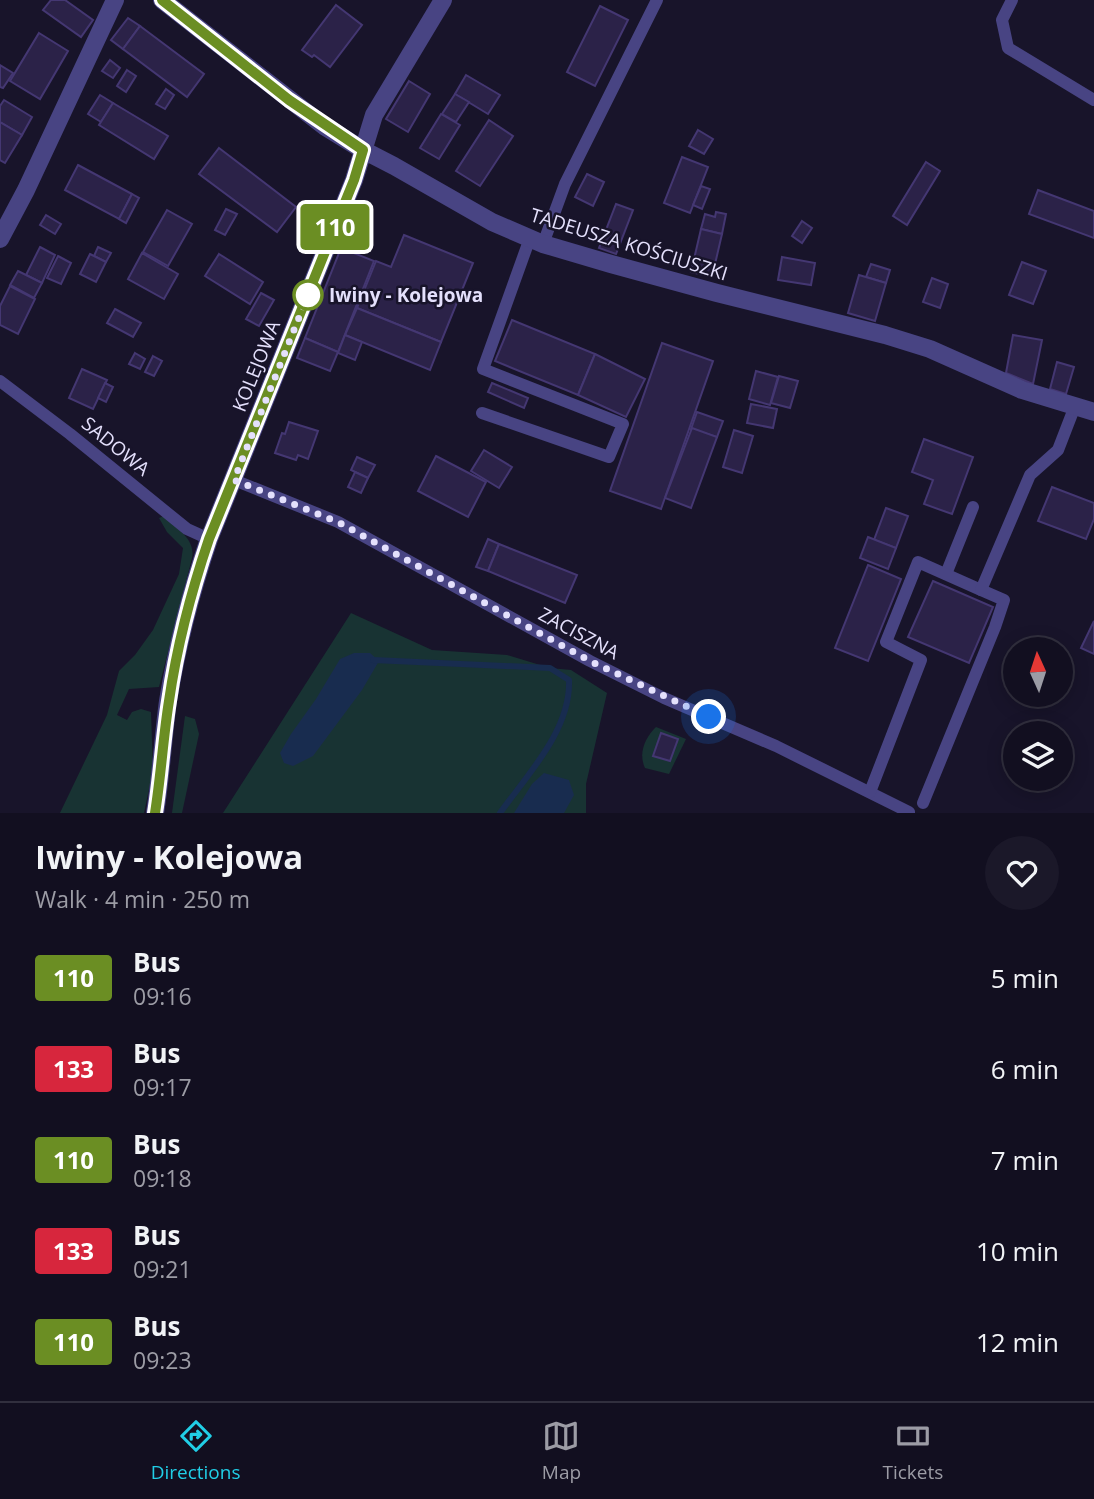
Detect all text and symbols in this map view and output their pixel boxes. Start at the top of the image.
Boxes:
street label: TADEUSZA KOŚCIUSZKI [527,202,731,286]
line badge: 110 [295,204,375,250]
text: 110 [314,210,356,243]
marker: Iwiny - Kolejowa [293,280,323,310]
place label: Iwiny - Kolejowa [329,282,483,308]
street label: KOLEJOWA [226,316,286,416]
street label: SADOWA [77,411,155,481]
street label: ZACISZNA [534,601,624,665]
north arrow [1003,637,1073,707]
map controls [1003,637,1073,791]
your location [691,699,726,734]
button: layers [1003,721,1073,791]
text: Iwiny - Kolejowa [35,834,303,879]
button: heart [985,836,1059,910]
text: Walk · 4 min · 250 m [35,883,250,915]
text: Bus [133,944,180,980]
text: 5 min [991,960,1059,996]
text: 110 [53,961,94,994]
text: 09:16 [133,980,192,1012]
text: Bus [133,1035,180,1071]
text: 6 min [991,1051,1059,1087]
text: 133 [53,1052,94,1085]
text: 09:17 [133,1071,192,1103]
text: Bus [133,1126,180,1162]
text: 7 min [991,1142,1059,1178]
text: 110 [53,1143,94,1176]
text: 09:18 [133,1162,192,1194]
text: Bus [133,1217,180,1253]
text: 10 min [976,1233,1059,1269]
text: 133 [53,1234,94,1267]
text: 09:21 [133,1253,192,1285]
text: Bus [133,1308,180,1344]
text: 12 min [976,1324,1059,1360]
text: 110 [53,1325,94,1358]
text: 09:23 [133,1344,192,1376]
tab: Directions [151,1417,241,1485]
tab: Map [542,1417,581,1485]
tab: Tickets [882,1417,943,1485]

